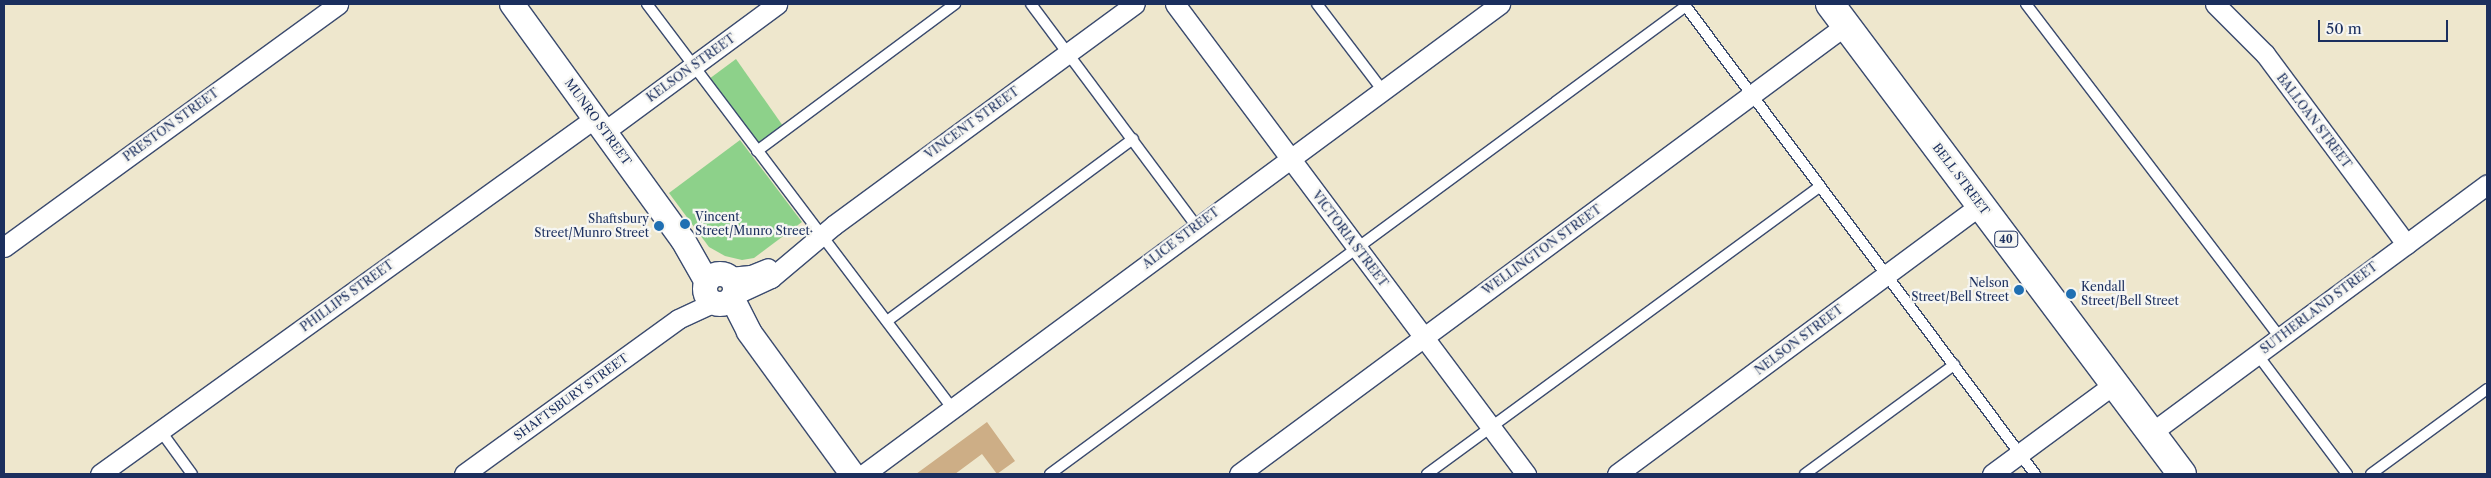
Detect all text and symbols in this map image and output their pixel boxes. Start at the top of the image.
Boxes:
scale bar [2321,10,2451,42]
text: 50 m [2326,19,2362,38]
street label: KELSON STREET [644,31,738,105]
street label: BALLOAN STREET [2274,71,2354,171]
street label: MUNRO STREET [562,76,634,168]
street label: VINCENT STREET [922,84,1022,162]
street label: PRESTON STREET [120,86,222,164]
street label: BELL STREET [1929,140,1993,218]
street label: VICTORIA STREET [1309,188,1391,290]
street label: WELLINGTON STREET [1480,202,1604,298]
street label: ALICE STREET [1140,204,1222,272]
place label: Vincent Street/Munro Street [695,210,810,238]
place label: Shaftsbury Street/Munro Street [534,212,649,240]
marker: Vincent Street/Munro Street [679,218,691,230]
marker: Shaftsbury Street/Munro Street [653,220,665,232]
road number: 40 [1994,230,2018,248]
street label: PHILLIPS STREET [298,257,396,335]
street label: SUTHERLAND STREET [2258,259,2380,357]
place label: Nelson Street/Bell Street [1911,276,2009,304]
place label: Kendall Street/Bell Street [2081,280,2179,308]
marker: Nelson Street/Bell Street [2013,284,2025,296]
marker: Kendall Street/Bell Street [2065,288,2077,300]
street label: NELSON STREET [1752,302,1846,378]
street label: SHAFTSBURY STREET [511,351,631,443]

